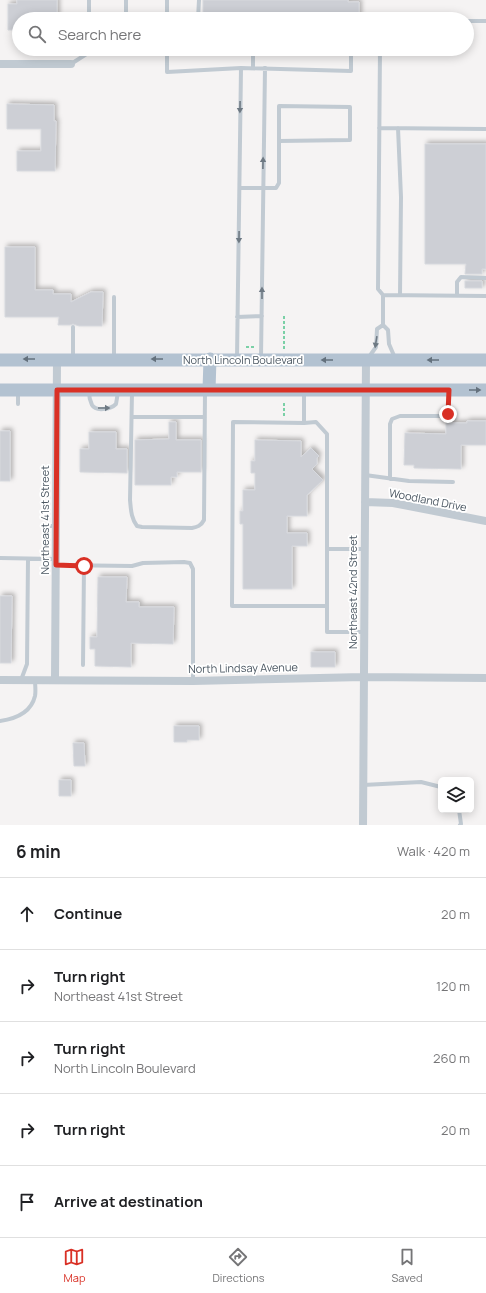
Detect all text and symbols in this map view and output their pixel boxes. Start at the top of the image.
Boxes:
search box [12,12,474,56]
icon: search [26,23,48,45]
text: Search here [58,24,141,45]
one-way arrow [237,101,244,113]
one-way arrow [260,156,266,169]
one-way arrow [236,231,242,244]
one-way arrow [259,286,265,299]
one-way arrow [373,336,379,349]
street label: North Lincoln Boulevard [183,352,303,367]
one-way arrow [22,356,35,362]
one-way arrow [150,356,163,362]
one-way arrow [320,357,333,363]
one-way arrow [426,357,439,363]
one-way arrow [469,387,482,393]
one-way arrow [98,405,111,411]
route end [439,405,457,423]
street label: Northeast 41st Street [37,465,52,575]
street label: Woodland Drive [388,485,469,514]
street label: Northeast 42nd Street [345,535,360,649]
route start [75,557,93,575]
street label: North Lindsay Avenue [188,659,298,676]
map controls [438,777,474,813]
button: layers [438,777,474,813]
text: 6 min [16,840,61,863]
text: Walk · 420 m [397,842,470,860]
icon: ahead [16,903,38,925]
text: Continue [54,903,122,924]
text: 20 m [441,905,470,923]
text: Turn right [54,966,125,987]
icon: right [16,975,38,997]
text: 120 m [436,977,470,995]
text: Northeast 41st Street [54,987,183,1005]
text: Turn right [54,1038,125,1059]
icon: right [16,1047,38,1069]
text: 260 m [433,1049,470,1067]
text: North Lincoln Boulevard [54,1059,196,1077]
icon: right [16,1119,38,1141]
text: Turn right [54,1119,125,1140]
text: 20 m [441,1121,470,1139]
icon: arrive [16,1191,38,1213]
text: Arrive at destination [54,1191,203,1212]
tab: Map [63,1246,85,1285]
tab: Directions [212,1246,265,1285]
tab: Saved [392,1246,423,1285]

